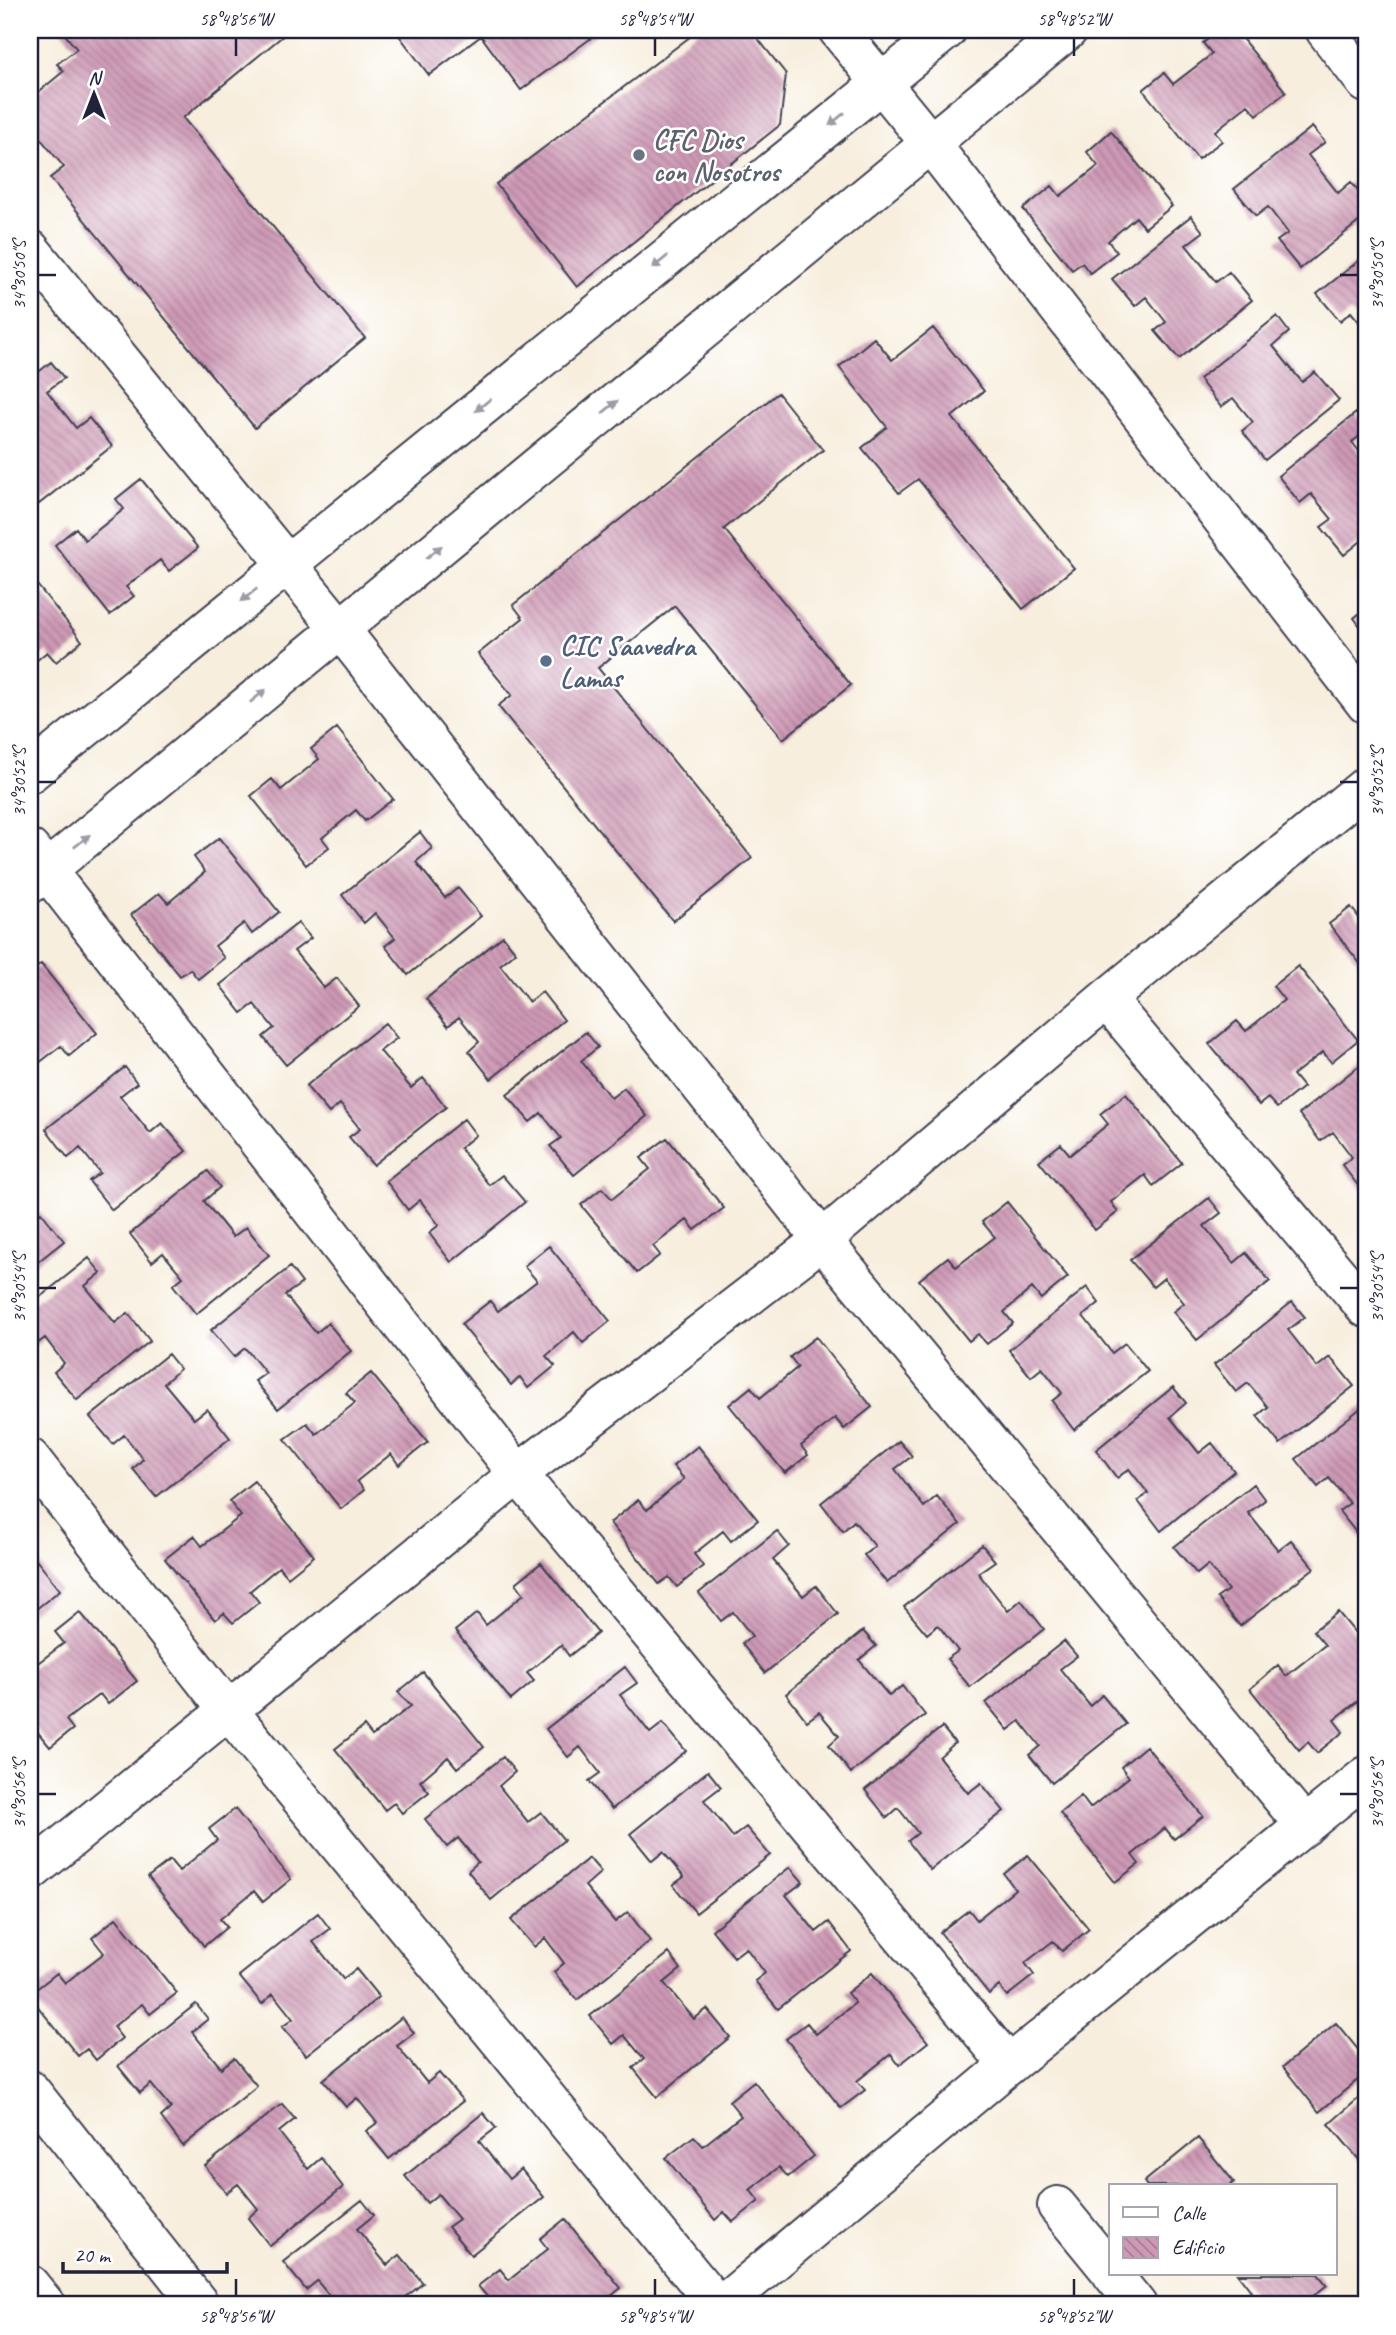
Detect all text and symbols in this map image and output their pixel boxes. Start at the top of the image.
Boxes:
text: 58°48'56"W [199,8,276,30]
text: 58°48'54"W [618,8,695,30]
text: 58°48'52"W [1037,8,1114,30]
north arrow [60,60,130,130]
text: N [88,66,103,90]
one-way arrow [829,111,846,126]
place label: CFC Dios con Nosotros [653,122,783,189]
marker: CFC Dios con Nosotros [631,147,647,163]
text: 34°30'50"S [8,237,30,309]
text: 34°30'50"S [1366,237,1388,309]
one-way arrow [652,254,669,269]
one-way arrow [475,398,493,413]
one-way arrow [601,400,618,415]
one-way arrow [424,544,442,559]
one-way arrow [241,587,259,602]
place label: CIC Saavedra Lamas [560,628,698,695]
marker: CIC Saavedra Lamas [538,653,554,669]
one-way arrow [250,689,267,704]
text: 34°30'52"S [8,744,30,816]
text: 34°30'52"S [1366,744,1388,816]
one-way arrow [73,833,91,848]
text: 34°30'54"S [8,1250,30,1322]
text: 34°30'54"S [1366,1250,1388,1322]
text: 34°30'56"S [8,1756,30,1828]
text: 34°30'56"S [1366,1756,1388,1828]
legend [1109,2184,1336,2276]
text: Calle [1172,2200,1206,2226]
scale bar [63,2230,228,2274]
text: Edificio [1172,2234,1225,2260]
text: 20 m [74,2242,112,2268]
text: 58°48'56"W [199,2305,276,2327]
text: 58°48'54"W [618,2305,695,2327]
text: 58°48'52"W [1037,2305,1114,2327]

